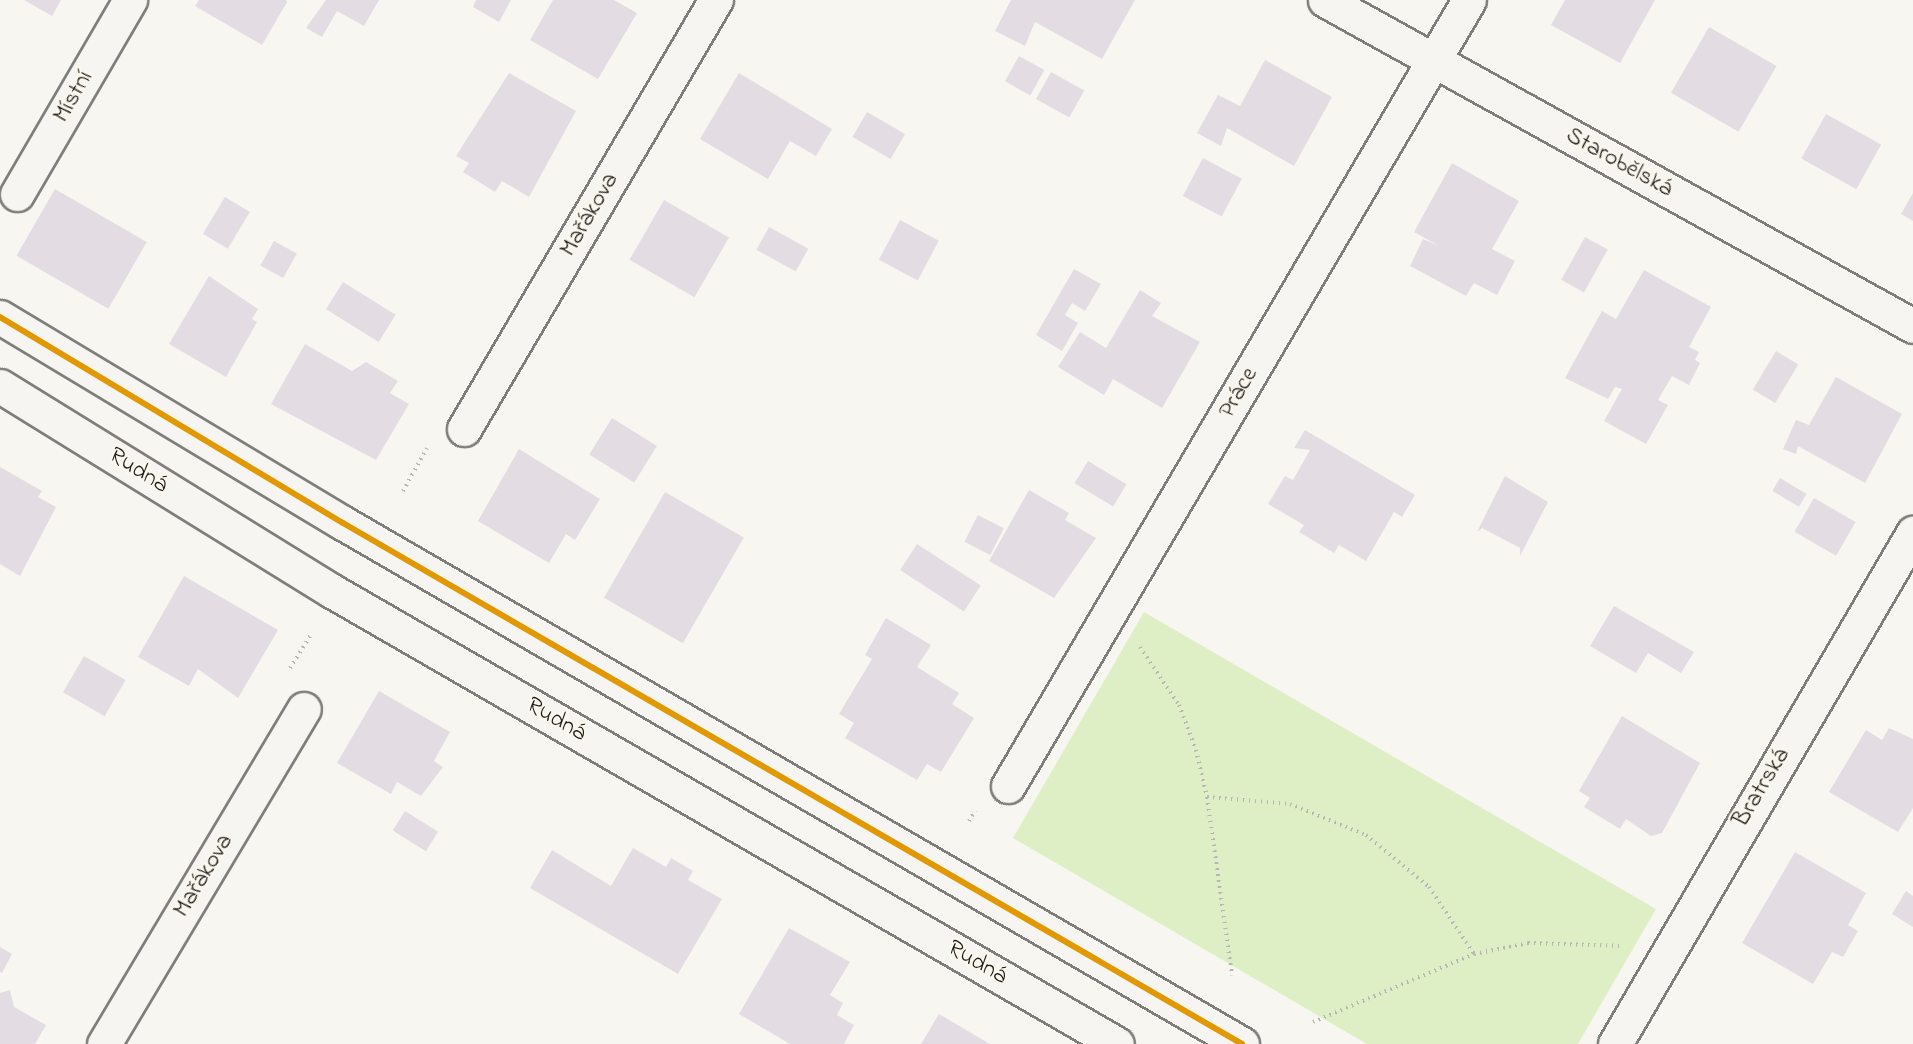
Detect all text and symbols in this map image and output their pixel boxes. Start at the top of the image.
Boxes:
street label: Místní [48,66,100,128]
street label: Starobělská [1560,122,1678,204]
street label: Mařákova [554,168,626,262]
street label: Práce [1213,363,1265,423]
street label: Rudná [103,442,173,500]
street label: Rudná [521,691,591,749]
street label: Bratrská [1727,743,1797,833]
street label: Mařákova [168,829,240,923]
street label: Rudná [942,934,1012,992]

